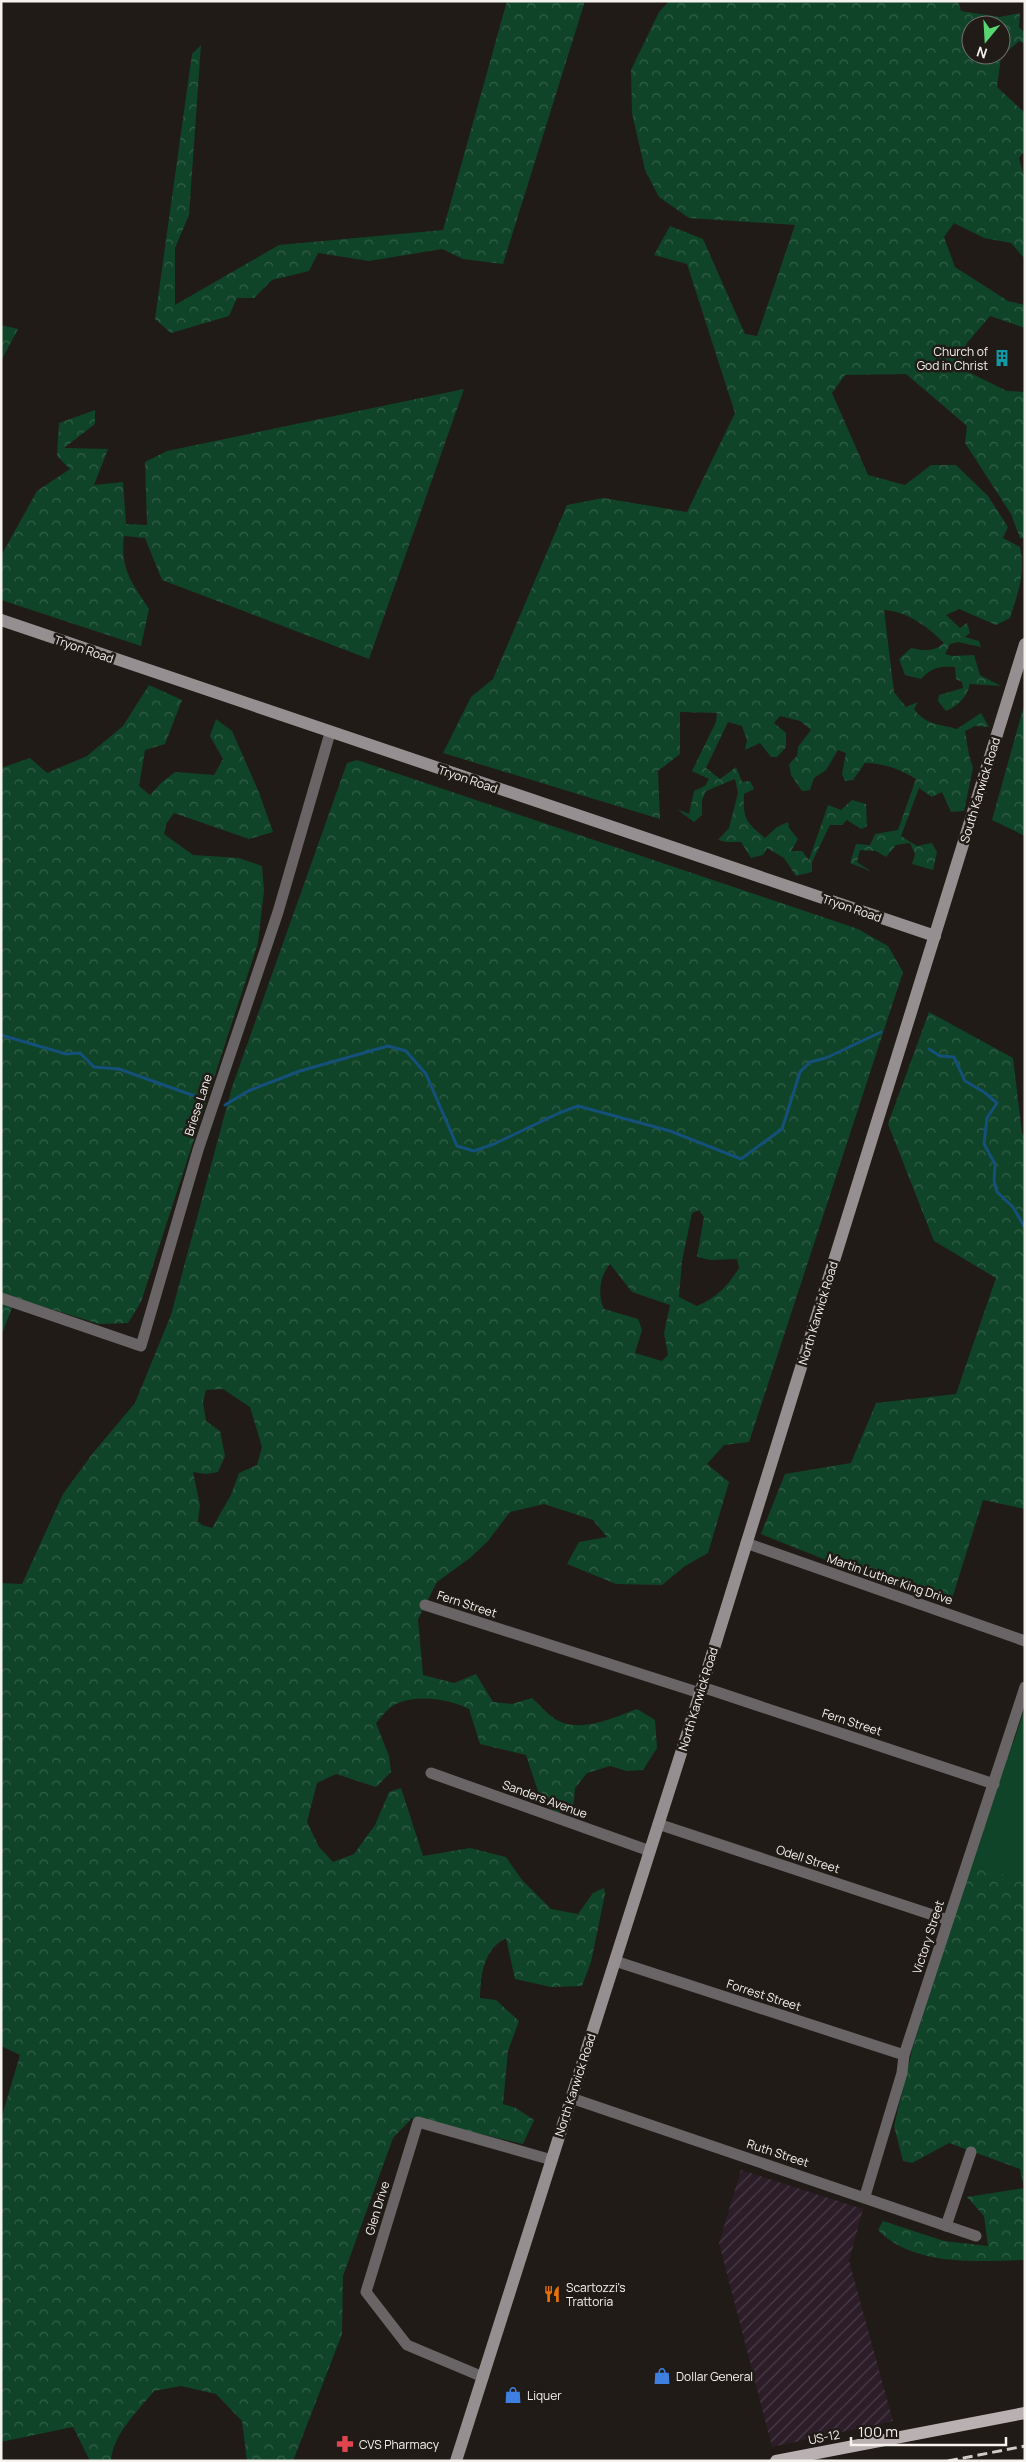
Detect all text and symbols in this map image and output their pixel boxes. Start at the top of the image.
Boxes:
north arrow [961,15,1011,65]
text: N [974,42,990,63]
place label: Church of God in Christ [917,343,989,374]
building icon: Church of God in Christ [992,348,1012,368]
street label: Tryon Road [52,631,116,667]
street label: South Karwick Road [956,735,1004,845]
street label: Tryon Road [436,761,500,797]
street label: Tryon Road [820,890,884,926]
street label: Briese Lane [180,1072,216,1138]
street label: North Karwick Road [794,1259,842,1367]
street label: Martin Luther King Drive [825,1550,955,1608]
street label: Fern Street [435,1586,499,1622]
street label: North Karwick Road [674,1645,722,1753]
street label: Fern Street [820,1704,884,1740]
street label: Sanders Avenue [500,1776,590,1822]
street label: Odell Street [774,1841,842,1877]
street label: Victory Street [908,1898,948,1976]
street label: Forrest Street [725,1975,804,2015]
street label: North Karwick Road [550,2031,600,2139]
street label: Ruth Street [745,2135,811,2171]
street label: Glen Drive [361,2179,393,2237]
place label: Scartozzi's Trattoria [566,2279,625,2310]
restaurant icon: Scartozzi's Trattoria [542,2284,562,2304]
shop icon: Dollar General [652,2366,672,2386]
place label: Dollar General [676,2368,753,2385]
shop icon: Liquer [503,2385,523,2405]
place label: Liquer [527,2387,562,2404]
scale bar [851,2414,1006,2446]
text: 100 m [858,2421,898,2442]
street label: US-12 [807,2426,841,2448]
pharmacy icon: CVS Pharmacy [335,2434,355,2454]
place label: CVS Pharmacy [359,2436,440,2453]

